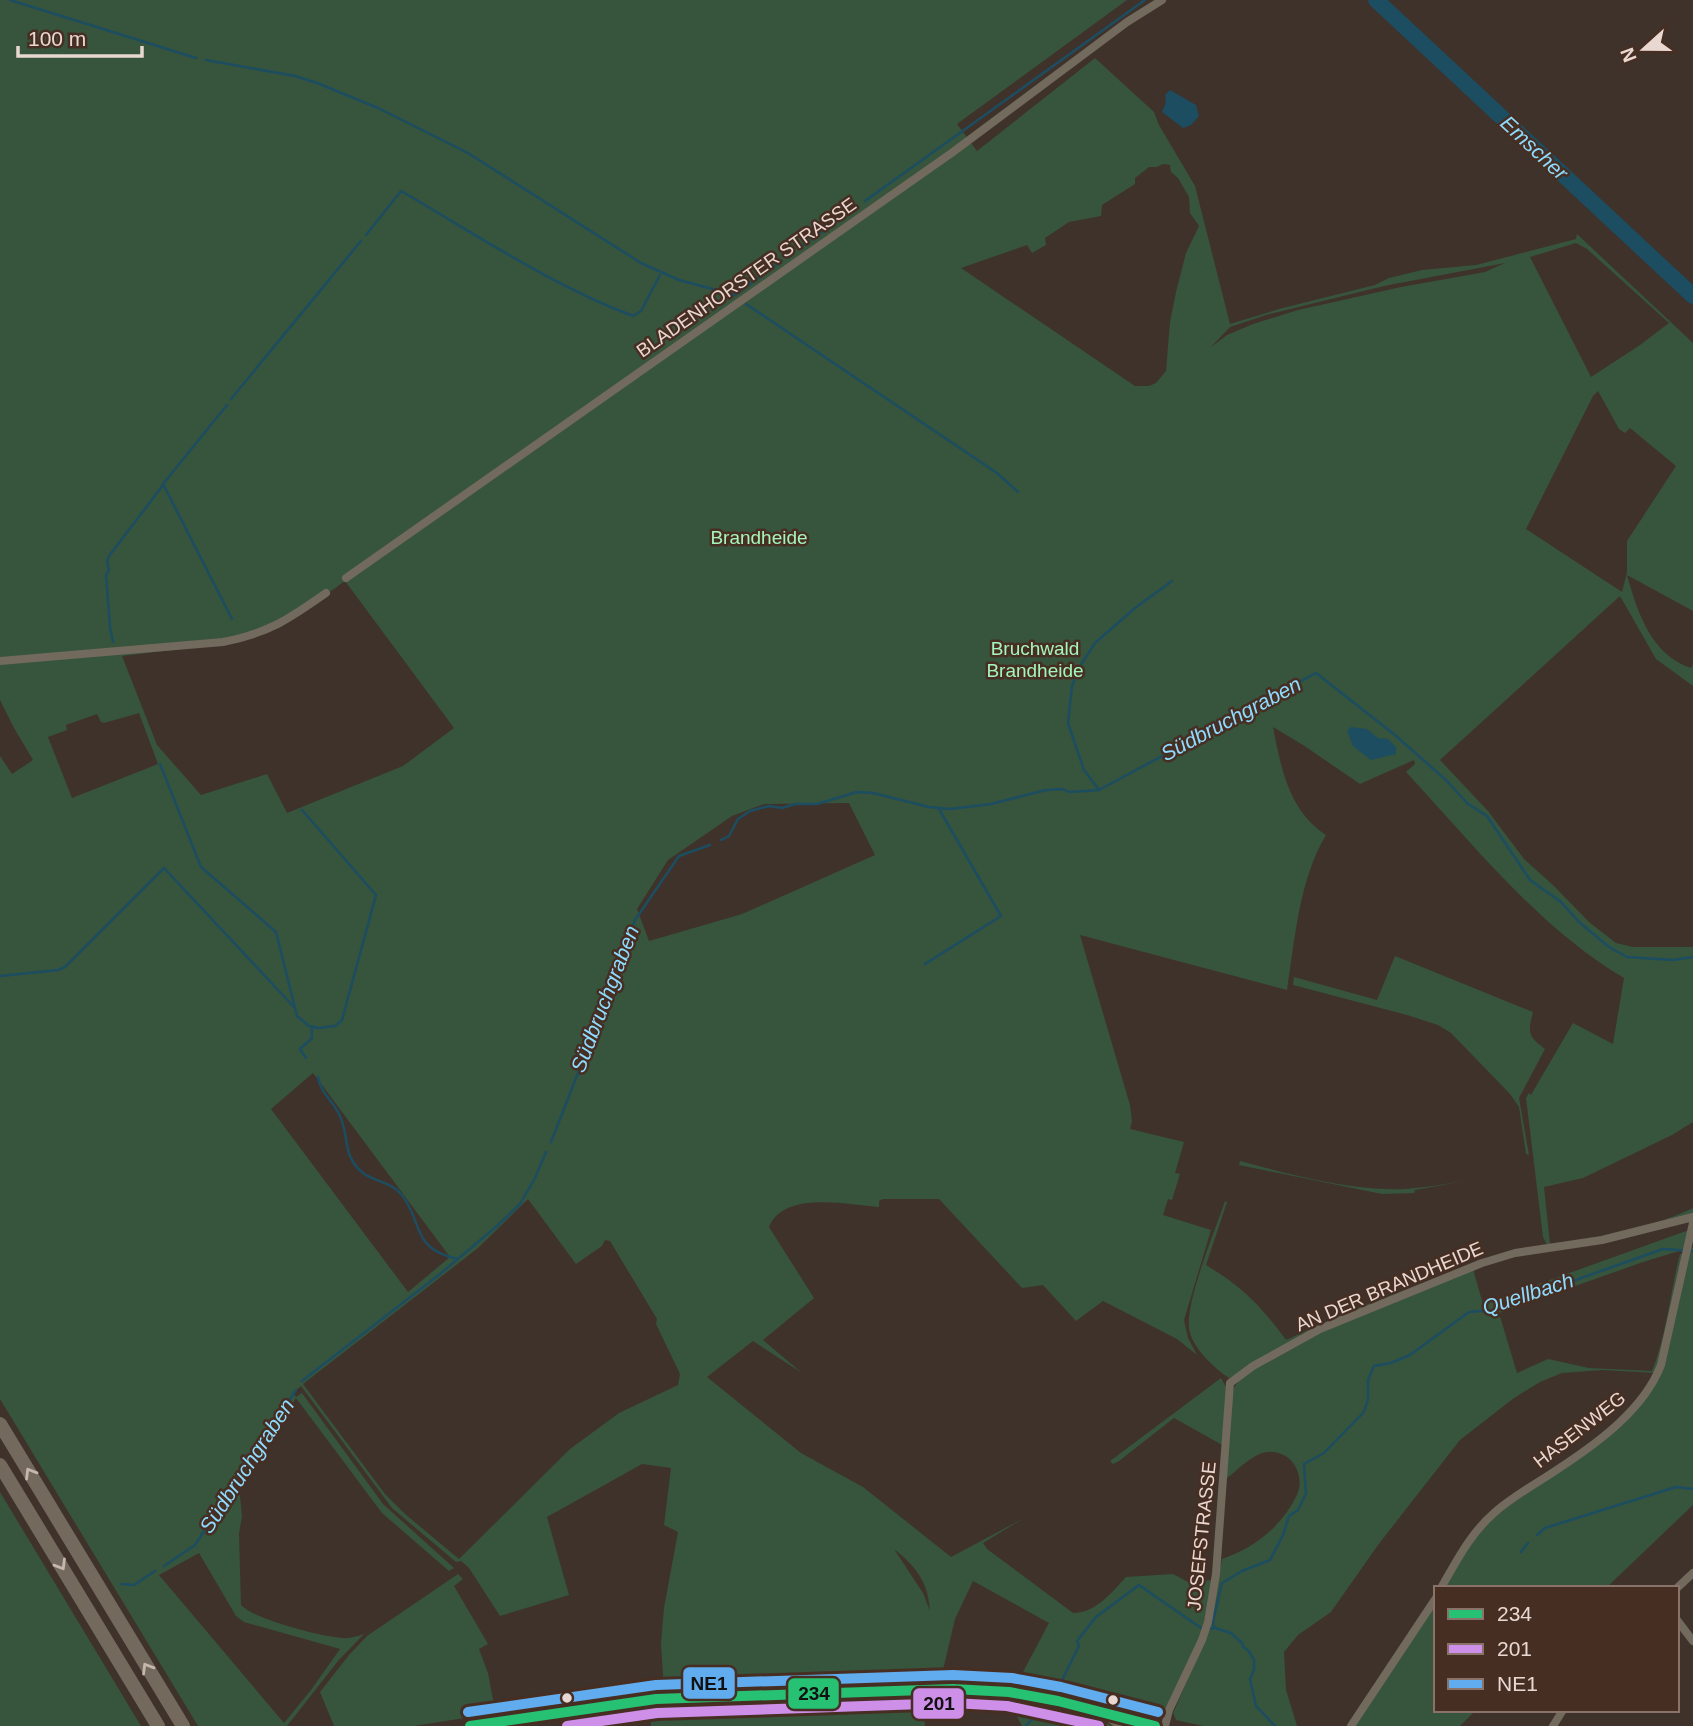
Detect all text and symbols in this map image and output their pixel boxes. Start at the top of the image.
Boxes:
scale bar [18,14,142,58]
north arrow [1609,14,1679,84]
text: 100 m [28,27,86,50]
text: N [1616,45,1641,65]
water label: Emscher [1496,111,1573,185]
street label: BLADENHORSTER STRASSE [633,193,860,361]
park label: Brandheide [710,527,808,548]
park label: Bruchwald Brandheide [986,638,1084,681]
water label: Südbruchgraben [1157,672,1305,765]
water label: Südbruchgraben [566,922,643,1075]
street label: AN DER BRANDHEIDE [1292,1237,1486,1336]
water label: Quellbach [1479,1268,1576,1319]
street label: HASENWEG [1529,1387,1629,1472]
water label: Südbruchgraben [195,1394,299,1537]
street label: JOSEFSTRASSE [1183,1460,1220,1612]
one-way arrow [25,1467,38,1480]
one-way arrow [52,1558,65,1571]
legend [1434,1586,1679,1712]
text: 234 [1497,1602,1532,1625]
text: 201 [1497,1637,1532,1660]
one-way arrow [142,1662,155,1675]
line badge: NE1 [682,1666,736,1700]
text: NE1 [1497,1672,1538,1695]
text: NE1 [691,1673,728,1694]
line badge: 234 [787,1677,840,1710]
text: 234 [798,1683,830,1704]
line badge: 201 [912,1687,965,1720]
unlabelled marker [560,1691,574,1705]
text: 201 [923,1693,955,1714]
unlabelled marker [1106,1693,1120,1707]

